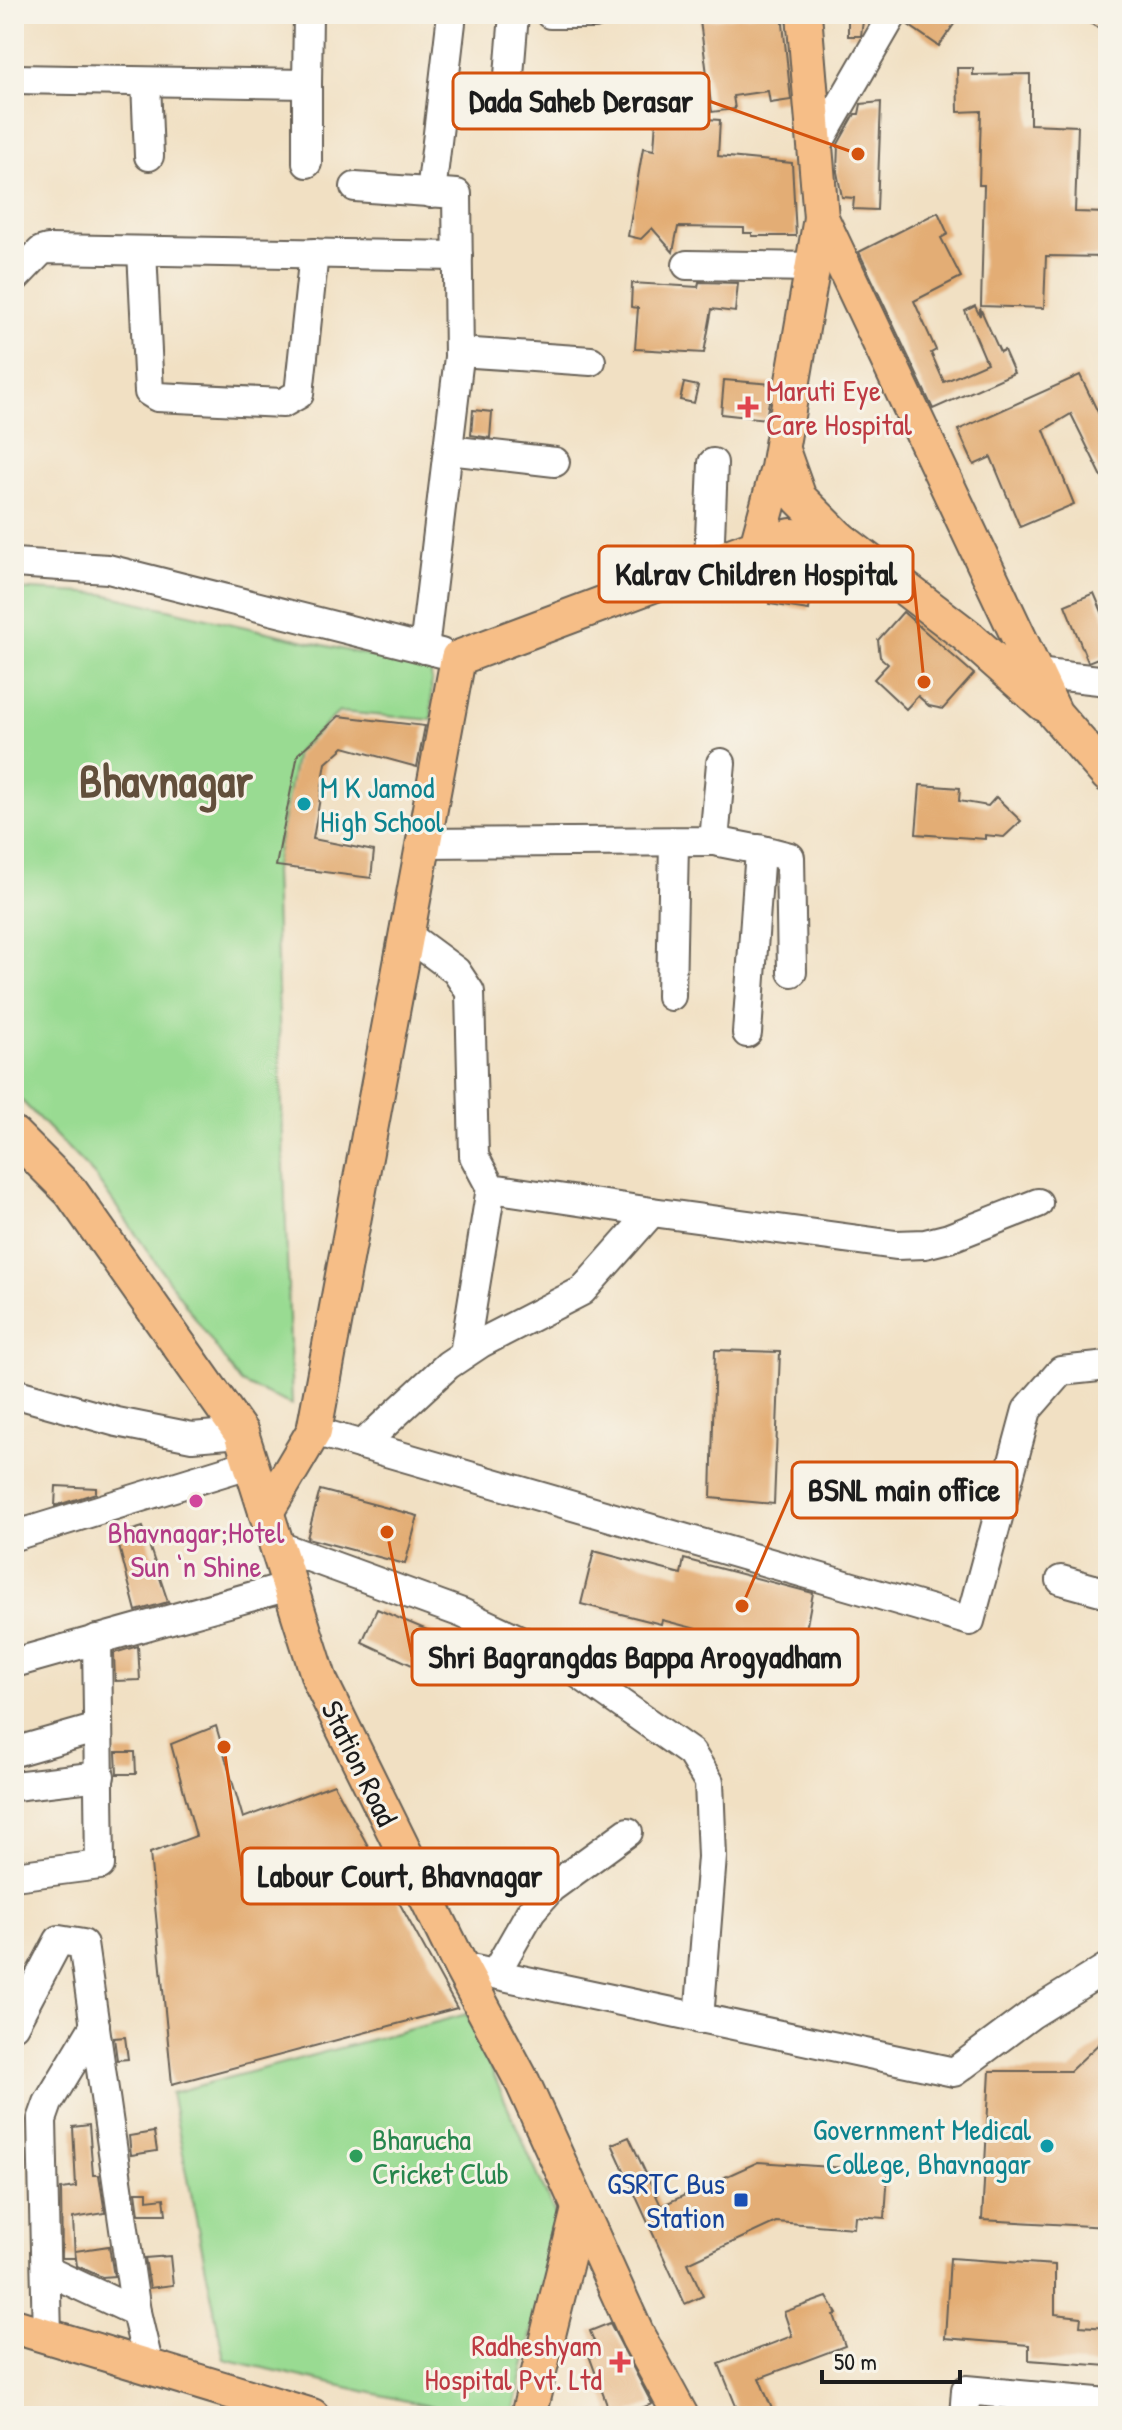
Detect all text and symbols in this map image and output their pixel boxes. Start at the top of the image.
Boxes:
callout: Dada Saheb Derasar [453,73,709,129]
text: Dada Saheb Derasar [469,79,694,122]
place label: Maruti Eye Care Hospital [766,370,912,444]
marker: Maruti Eye Care Hospital [737,396,759,418]
callout: Kalrav Children Hospital [599,546,913,602]
text: Kalrav Children Hospital [615,552,898,596]
district label: Bhavnagar [79,749,253,813]
place label: M K Jamod High School [320,767,444,841]
marker: M K Jamod High School [295,795,313,813]
callout: BSNL main office [792,1462,1017,1518]
text: BSNL main office [808,1468,1001,1511]
marker: Bhavnagar;Hotel Sun ‘n Shine [187,1492,205,1510]
place label: Bhavnagar;Hotel Sun ‘n Shine [108,1512,284,1586]
callout: Shri Bagrangdas Bappa Arogyadham [412,1629,858,1685]
text: Shri Bagrangdas Bappa Arogyadham [428,1635,842,1679]
street label: Station Road [313,1694,408,1833]
callout: Labour Court, Bhavnagar [242,1848,558,1904]
text: Labour Court, Bhavnagar [258,1854,543,1898]
place label: Government Medical College, Bhavnagar [813,2109,1031,2183]
place label: Bharucha Cricket Club [372,2119,509,2193]
marker: Government Medical College, Bhavnagar [1038,2137,1056,2155]
marker: Bharucha Cricket Club [347,2147,365,2165]
place label: GSRTC Bus Station [607,2163,725,2237]
marker: GSRTC Bus Station [732,2191,750,2209]
place label: Radheshyam Hospital Pvt. Ltd [425,2325,602,2399]
scale bar [822,2334,960,2384]
text: 50 m [834,2345,877,2377]
marker: Radheshyam Hospital Pvt. Ltd [609,2351,631,2373]

